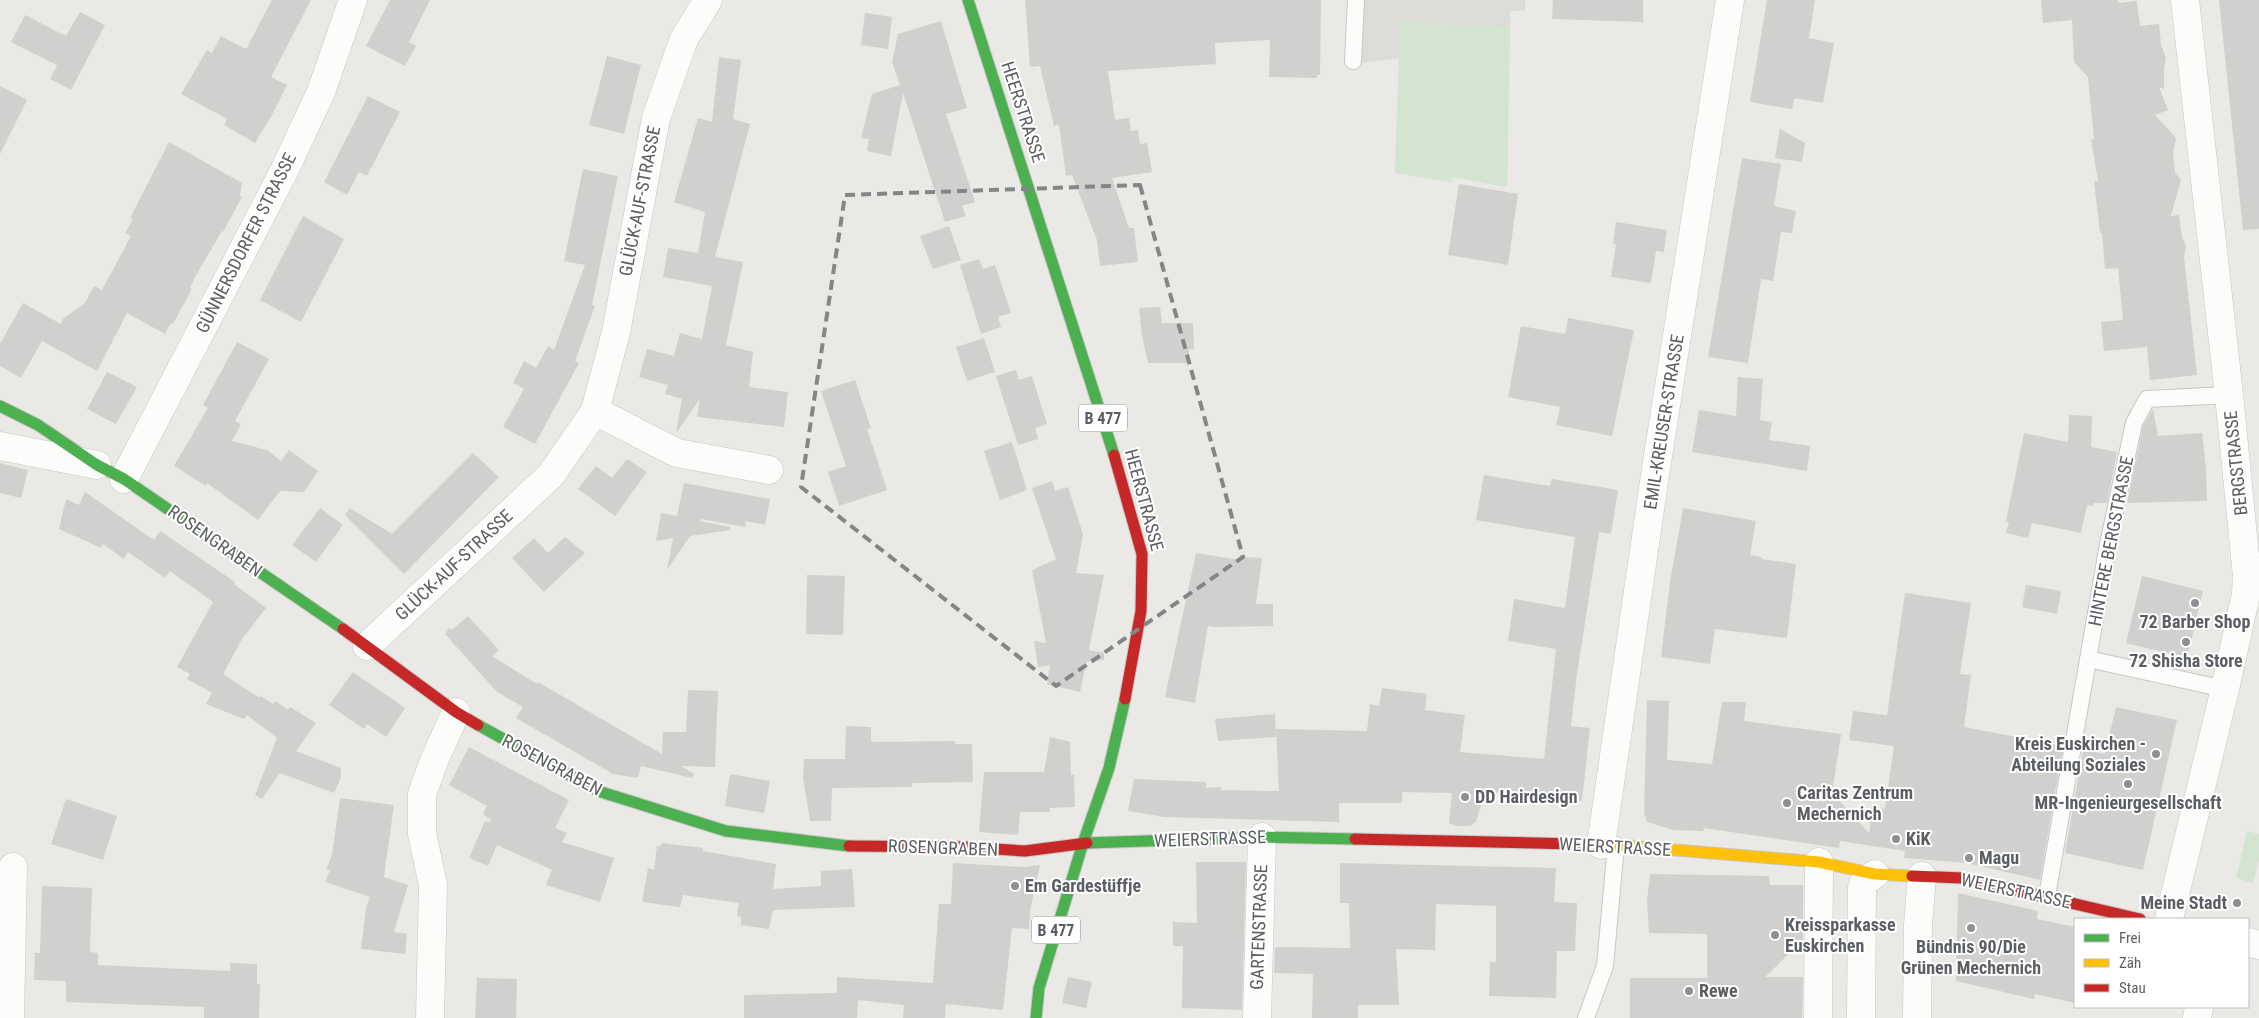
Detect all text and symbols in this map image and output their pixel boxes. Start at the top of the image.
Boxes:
street label: HEERSTRASSE [997,59,1050,165]
street label: GLÜCK-AUF-STRASSE [615,124,664,278]
street label: GÜNNERSDORFER STRASSE [191,149,300,336]
street label: EMIL-KREUSER-STRASSE [1639,333,1688,511]
road number: B 477 [1079,404,1127,432]
street label: BERGSTRASSE [2220,410,2251,516]
street label: HEERSTRASSE [1121,447,1168,553]
street label: HINTERE BERGSTRASSE [2084,454,2137,628]
street label: ROSENGRABEN [164,500,266,581]
street label: GLÜCK-AUF-STRASSE [391,505,517,624]
marker: 72 Barber Shop [2189,597,2201,609]
place label: 72 Barber Shop [2140,611,2251,632]
marker: 72 Shisha Store [2180,636,2192,648]
place label: 72 Shisha Store [2129,650,2243,671]
street label: ROSENGRABEN [499,729,606,800]
place label: Kreis Euskirchen - Abteilung Soziales [2011,733,2146,775]
marker: Kreis Euskirchen - Abteilung Soziales [2150,748,2162,760]
marker: MR-Ingenieurgesellschaft [2122,778,2134,790]
place label: Caritas Zentrum Mechernich [1797,782,1913,824]
place label: DD Hairdesign [1475,786,1578,807]
marker: DD Hairdesign [1459,791,1471,803]
place label: MR-Ingenieurgesellschaft [2035,792,2222,813]
marker: Caritas Zentrum Mechernich [1781,797,1793,809]
street label: WEIERSTRASSE [1154,826,1266,851]
place label: KiK [1906,828,1931,849]
street label: WEIERSTRASSE [1559,833,1672,860]
marker: KiK [1890,833,1902,845]
street label: ROSENGRABEN [888,835,999,860]
place label: Magu [1979,847,2019,868]
marker: Magu [1963,852,1975,864]
street label: GARTENSTRASSE [1246,864,1271,990]
street label: WEIERSTRASSE [1959,869,2073,912]
place label: Em Gardestüffje [1025,875,1141,896]
marker: Em Gardestüffje [1009,880,1021,892]
place label: Meine Stadt [2140,892,2227,913]
marker: Meine Stadt [2231,897,2243,909]
place label: Kreissparkasse Euskirchen [1785,914,1896,956]
road number: B 477 [1032,916,1080,944]
legend [2074,918,2249,1008]
marker: Bündnis 90/Die Grünen Mechernich [1965,922,1977,934]
marker: Kreissparkasse Euskirchen [1769,929,1781,941]
text: Frei [2119,929,2141,947]
place label: Bündnis 90/Die Grünen Mechernich [1901,936,2041,978]
text: Zäh [2119,954,2141,972]
text: Stau [2119,979,2146,997]
place label: Rewe [1699,980,1738,1001]
marker: Rewe [1683,985,1695,997]

